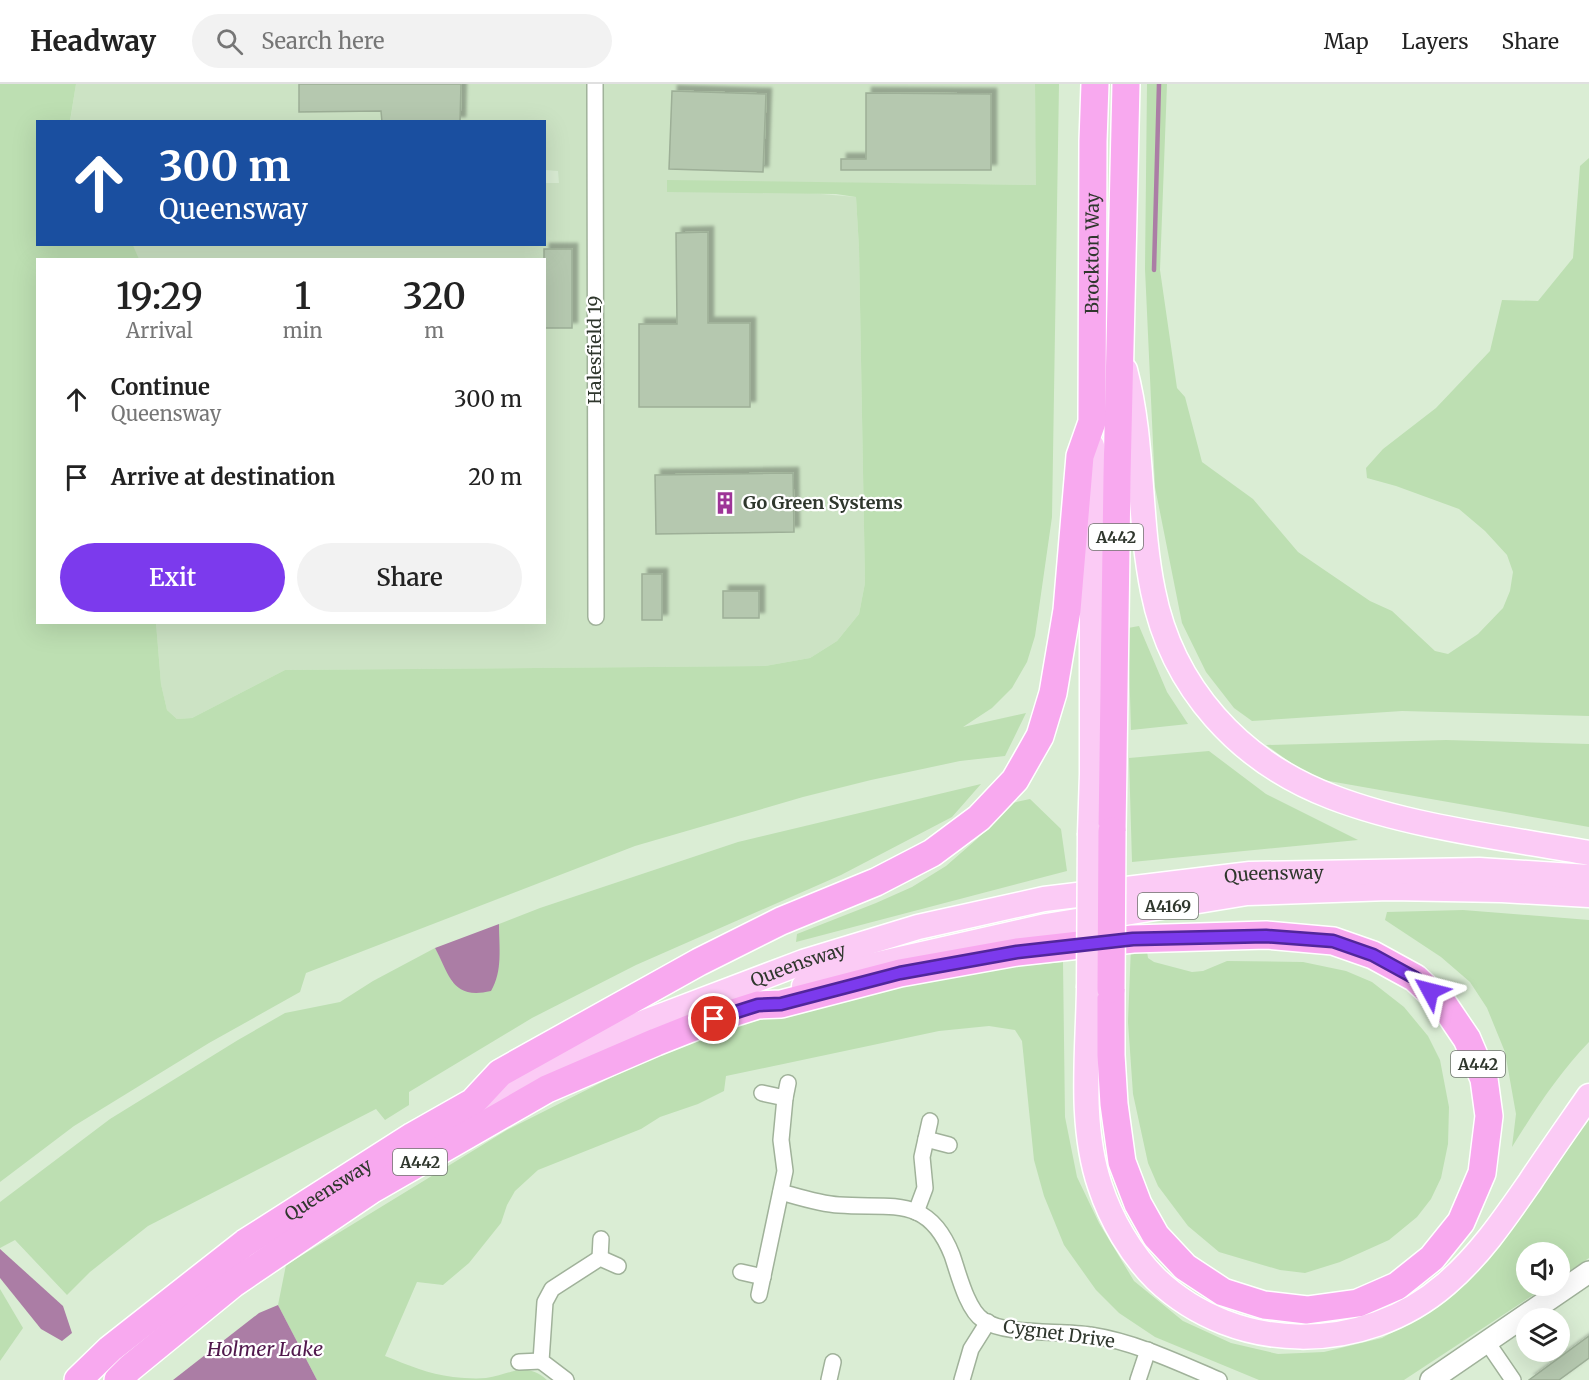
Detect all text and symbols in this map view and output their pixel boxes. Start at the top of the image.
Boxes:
search box [192,14,612,68]
text: Headway [30,23,156,59]
icon: search [213,25,246,58]
text: Search here [261,27,385,55]
text: Map [1324,28,1369,55]
text: Layers [1402,28,1469,55]
text: Share [1502,28,1559,55]
text: 300 m [159,140,291,192]
icon: ahead [60,144,138,222]
text: Queensway [159,192,308,226]
street label: Brockton Way [1080,192,1104,314]
text: 19:29 [116,274,203,319]
text: 1 [294,274,311,319]
text: 320 [402,274,466,319]
street label: Halesfield 19 [583,296,606,404]
text: Arrival [126,318,193,343]
text: min [283,318,322,343]
text: m [424,318,444,343]
text: Continue [111,373,210,401]
icon: ahead [60,383,93,416]
text: 300 m [454,385,522,413]
text: Queensway [111,401,221,426]
icon: arrive [60,461,93,494]
text: Arrive at destination [111,463,335,491]
text: 20 m [468,463,522,491]
building icon: Go Green Systems [712,490,738,516]
place label: Go Green Systems [743,491,903,514]
road number: A442 [1089,524,1143,550]
button: Exit [60,543,285,612]
button: Share [297,543,522,612]
street label: Queensway [1223,861,1324,888]
road number: A4169 [1138,893,1198,919]
street label: Queensway [747,937,849,992]
position arrow [1398,959,1462,1023]
pin [688,993,739,1044]
icon: arrive [697,1002,730,1035]
road number: A442 [1451,1051,1505,1077]
road number: A442 [393,1149,447,1175]
street label: Queensway [280,1153,377,1226]
map controls [1516,1242,1570,1362]
button: sound [1516,1242,1570,1296]
button: layers [1516,1308,1570,1362]
street label: Cygnet Drive [1002,1314,1116,1353]
water label: Holmer Lake [206,1336,323,1361]

